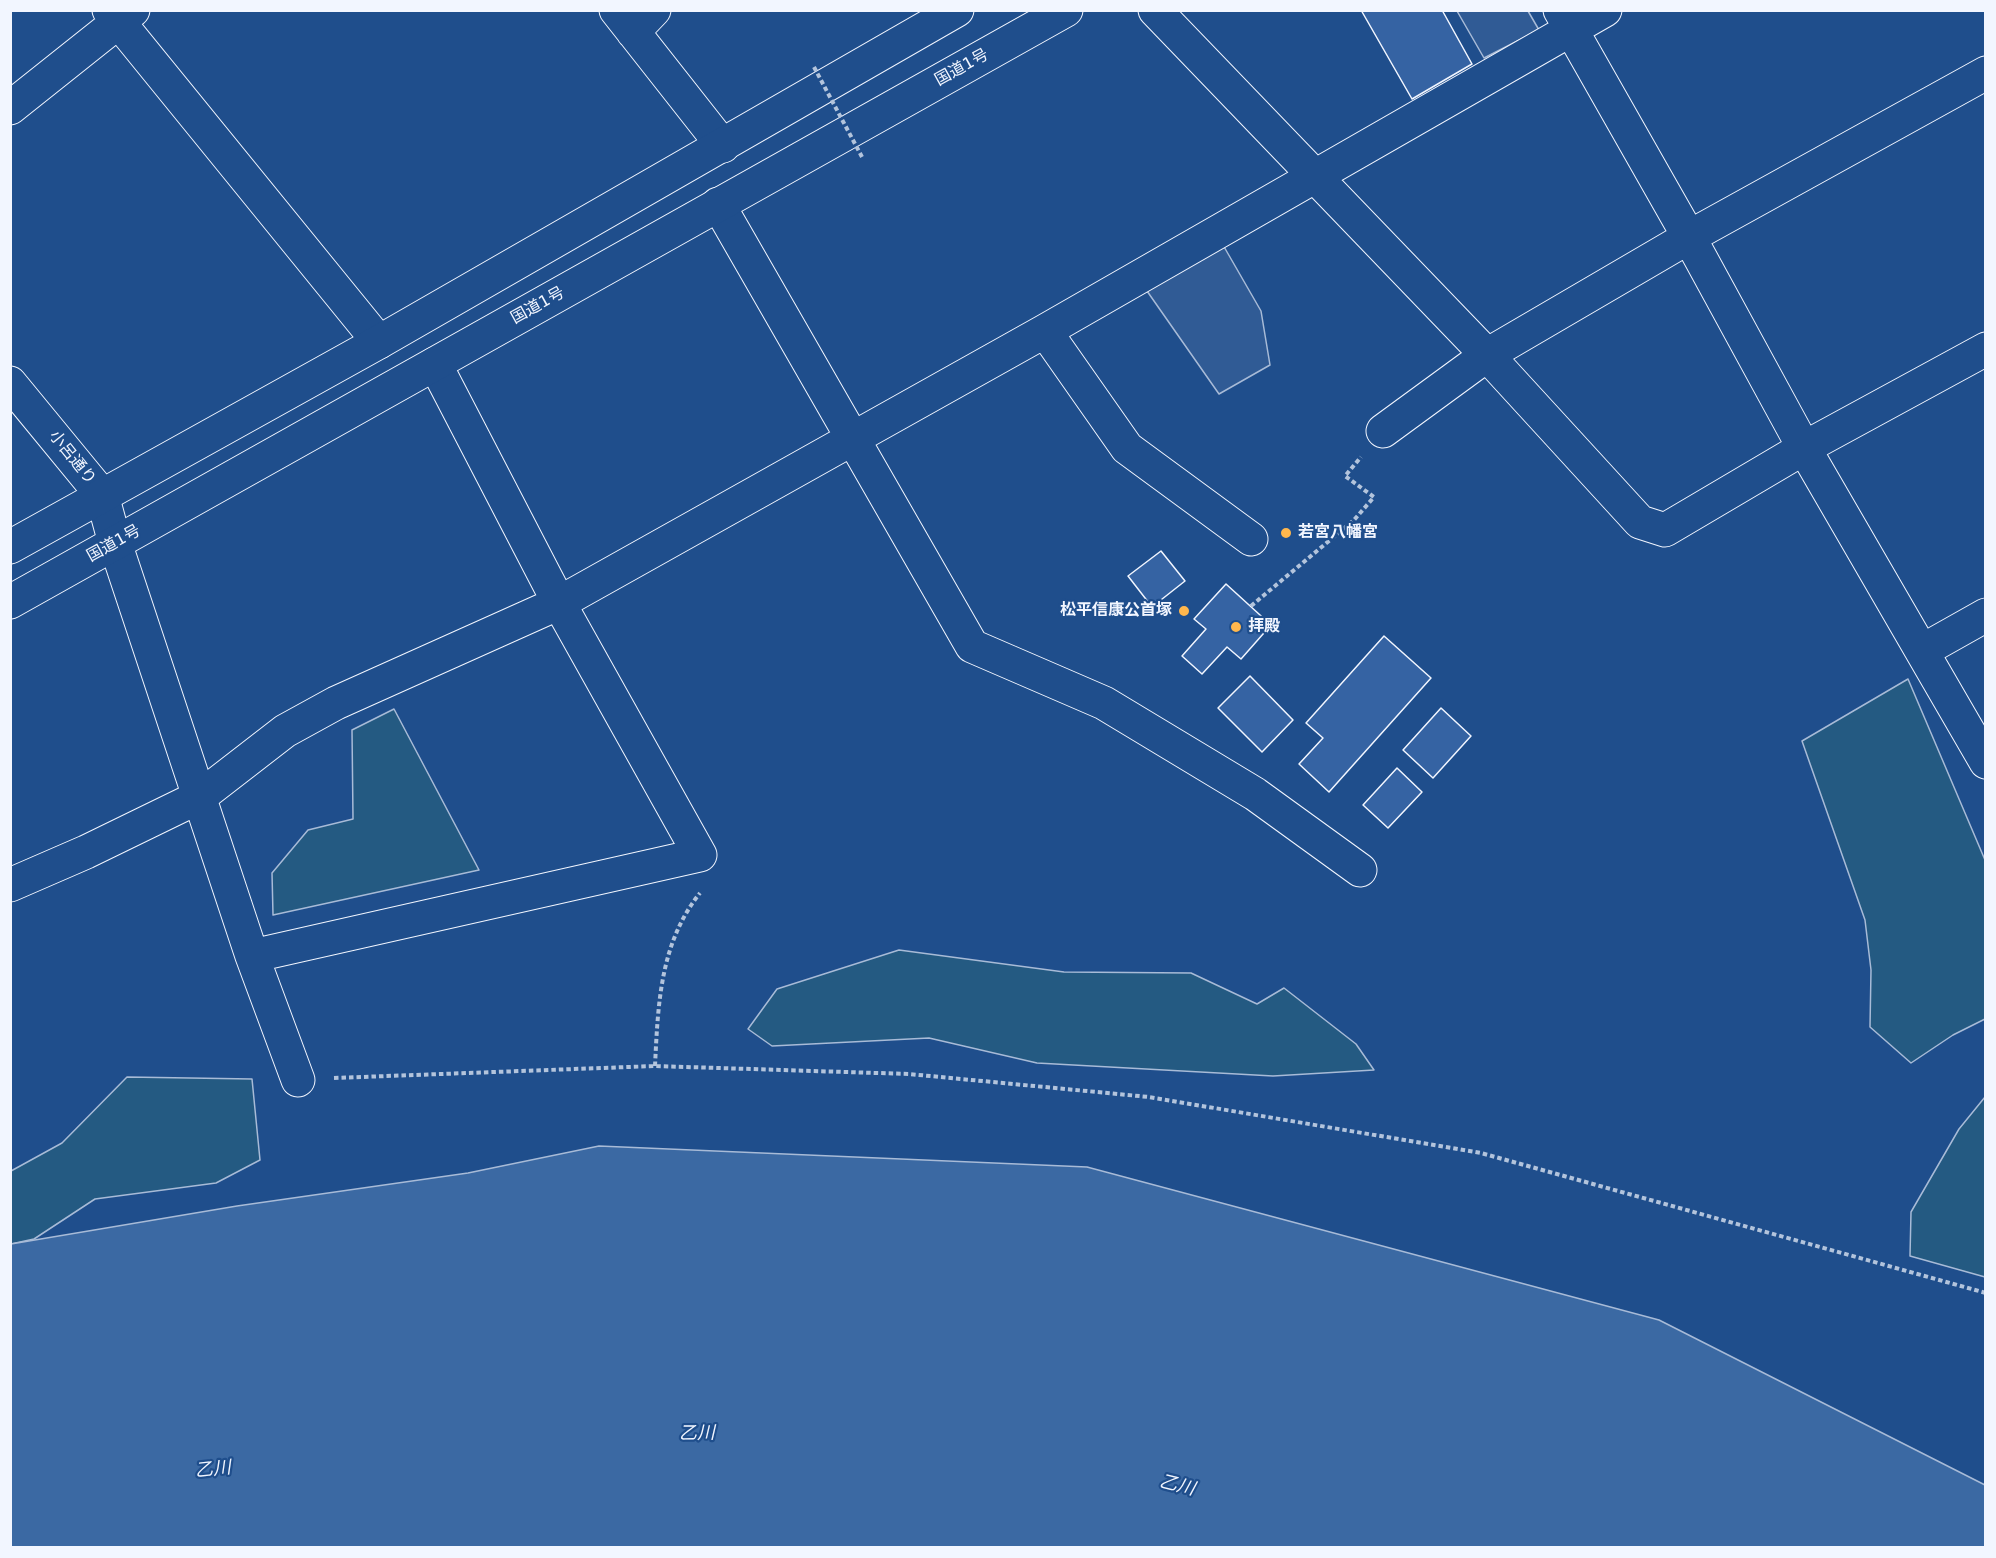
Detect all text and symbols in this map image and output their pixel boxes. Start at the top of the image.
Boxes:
street label: 国道1号 [932,46,992,90]
street label: 国道1号 [508,284,568,328]
street label: 小呂通り [44,427,100,489]
street label: 国道1号 [84,522,144,566]
place label: 若宮八幡宮 [1298,523,1378,543]
marker: 若宮八幡宮 [1279,526,1293,540]
place label: 松平信康公首塚 [1060,601,1172,621]
marker: 松平信康公首塚 [1177,604,1191,618]
place label: 拝殿 [1248,617,1280,637]
marker: 拝殿 [1229,620,1243,634]
water label: 乙川 [679,1423,715,1445]
water label: 乙川 [194,1457,232,1483]
water label: 乙川 [1157,1471,1197,1501]

